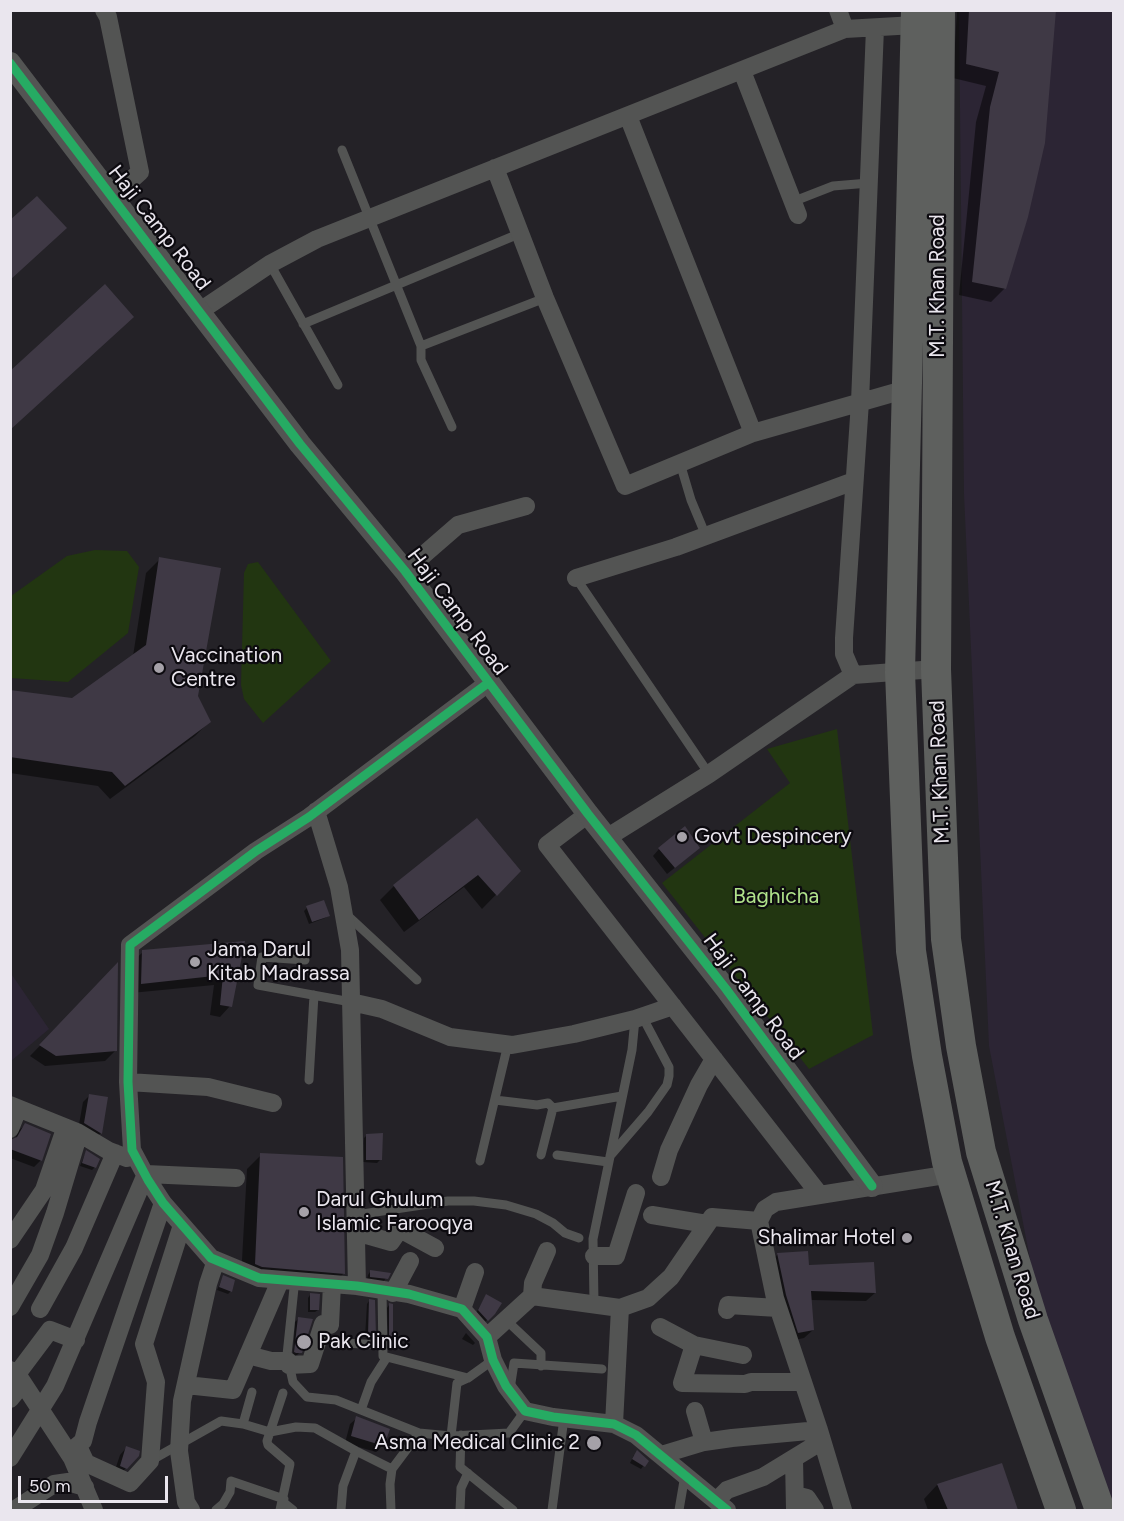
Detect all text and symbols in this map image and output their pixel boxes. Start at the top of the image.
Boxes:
street label: Haji Camp Road [102,160,216,296]
street label: M.T. Khan Road [925,214,951,358]
street label: Haji Camp Road [401,544,513,680]
place label: Vaccination Centre [171,643,282,693]
marker: Vaccination Centre [152,661,166,675]
street label: M.T. Khan Road [925,700,955,844]
place label: Govt Despincery [694,824,852,850]
marker: Govt Despincery [675,830,689,844]
park label: Baghicha [733,884,819,910]
street label: Haji Camp Road [697,929,809,1065]
place label: Jama Darul Kitab Madrassa [207,937,350,987]
marker: Jama Darul Kitab Madrassa [188,955,202,969]
street label: M.T. Khan Road [979,1178,1045,1322]
place label: Darul Ghulum Islamic Farooqya [316,1187,473,1237]
marker: Darul Ghulum Islamic Farooqya [297,1205,311,1219]
place label: Shalimar Hotel [757,1225,895,1251]
marker: Shalimar Hotel [900,1231,914,1245]
place label: Pak Clinic [318,1329,409,1355]
marker: Pak Clinic [295,1333,313,1351]
place label: Asma Medical Clinic 2 [374,1430,580,1456]
marker: Asma Medical Clinic 2 [585,1434,603,1452]
scale bar [21,1464,171,1502]
text: 50 m [29,1475,71,1497]

